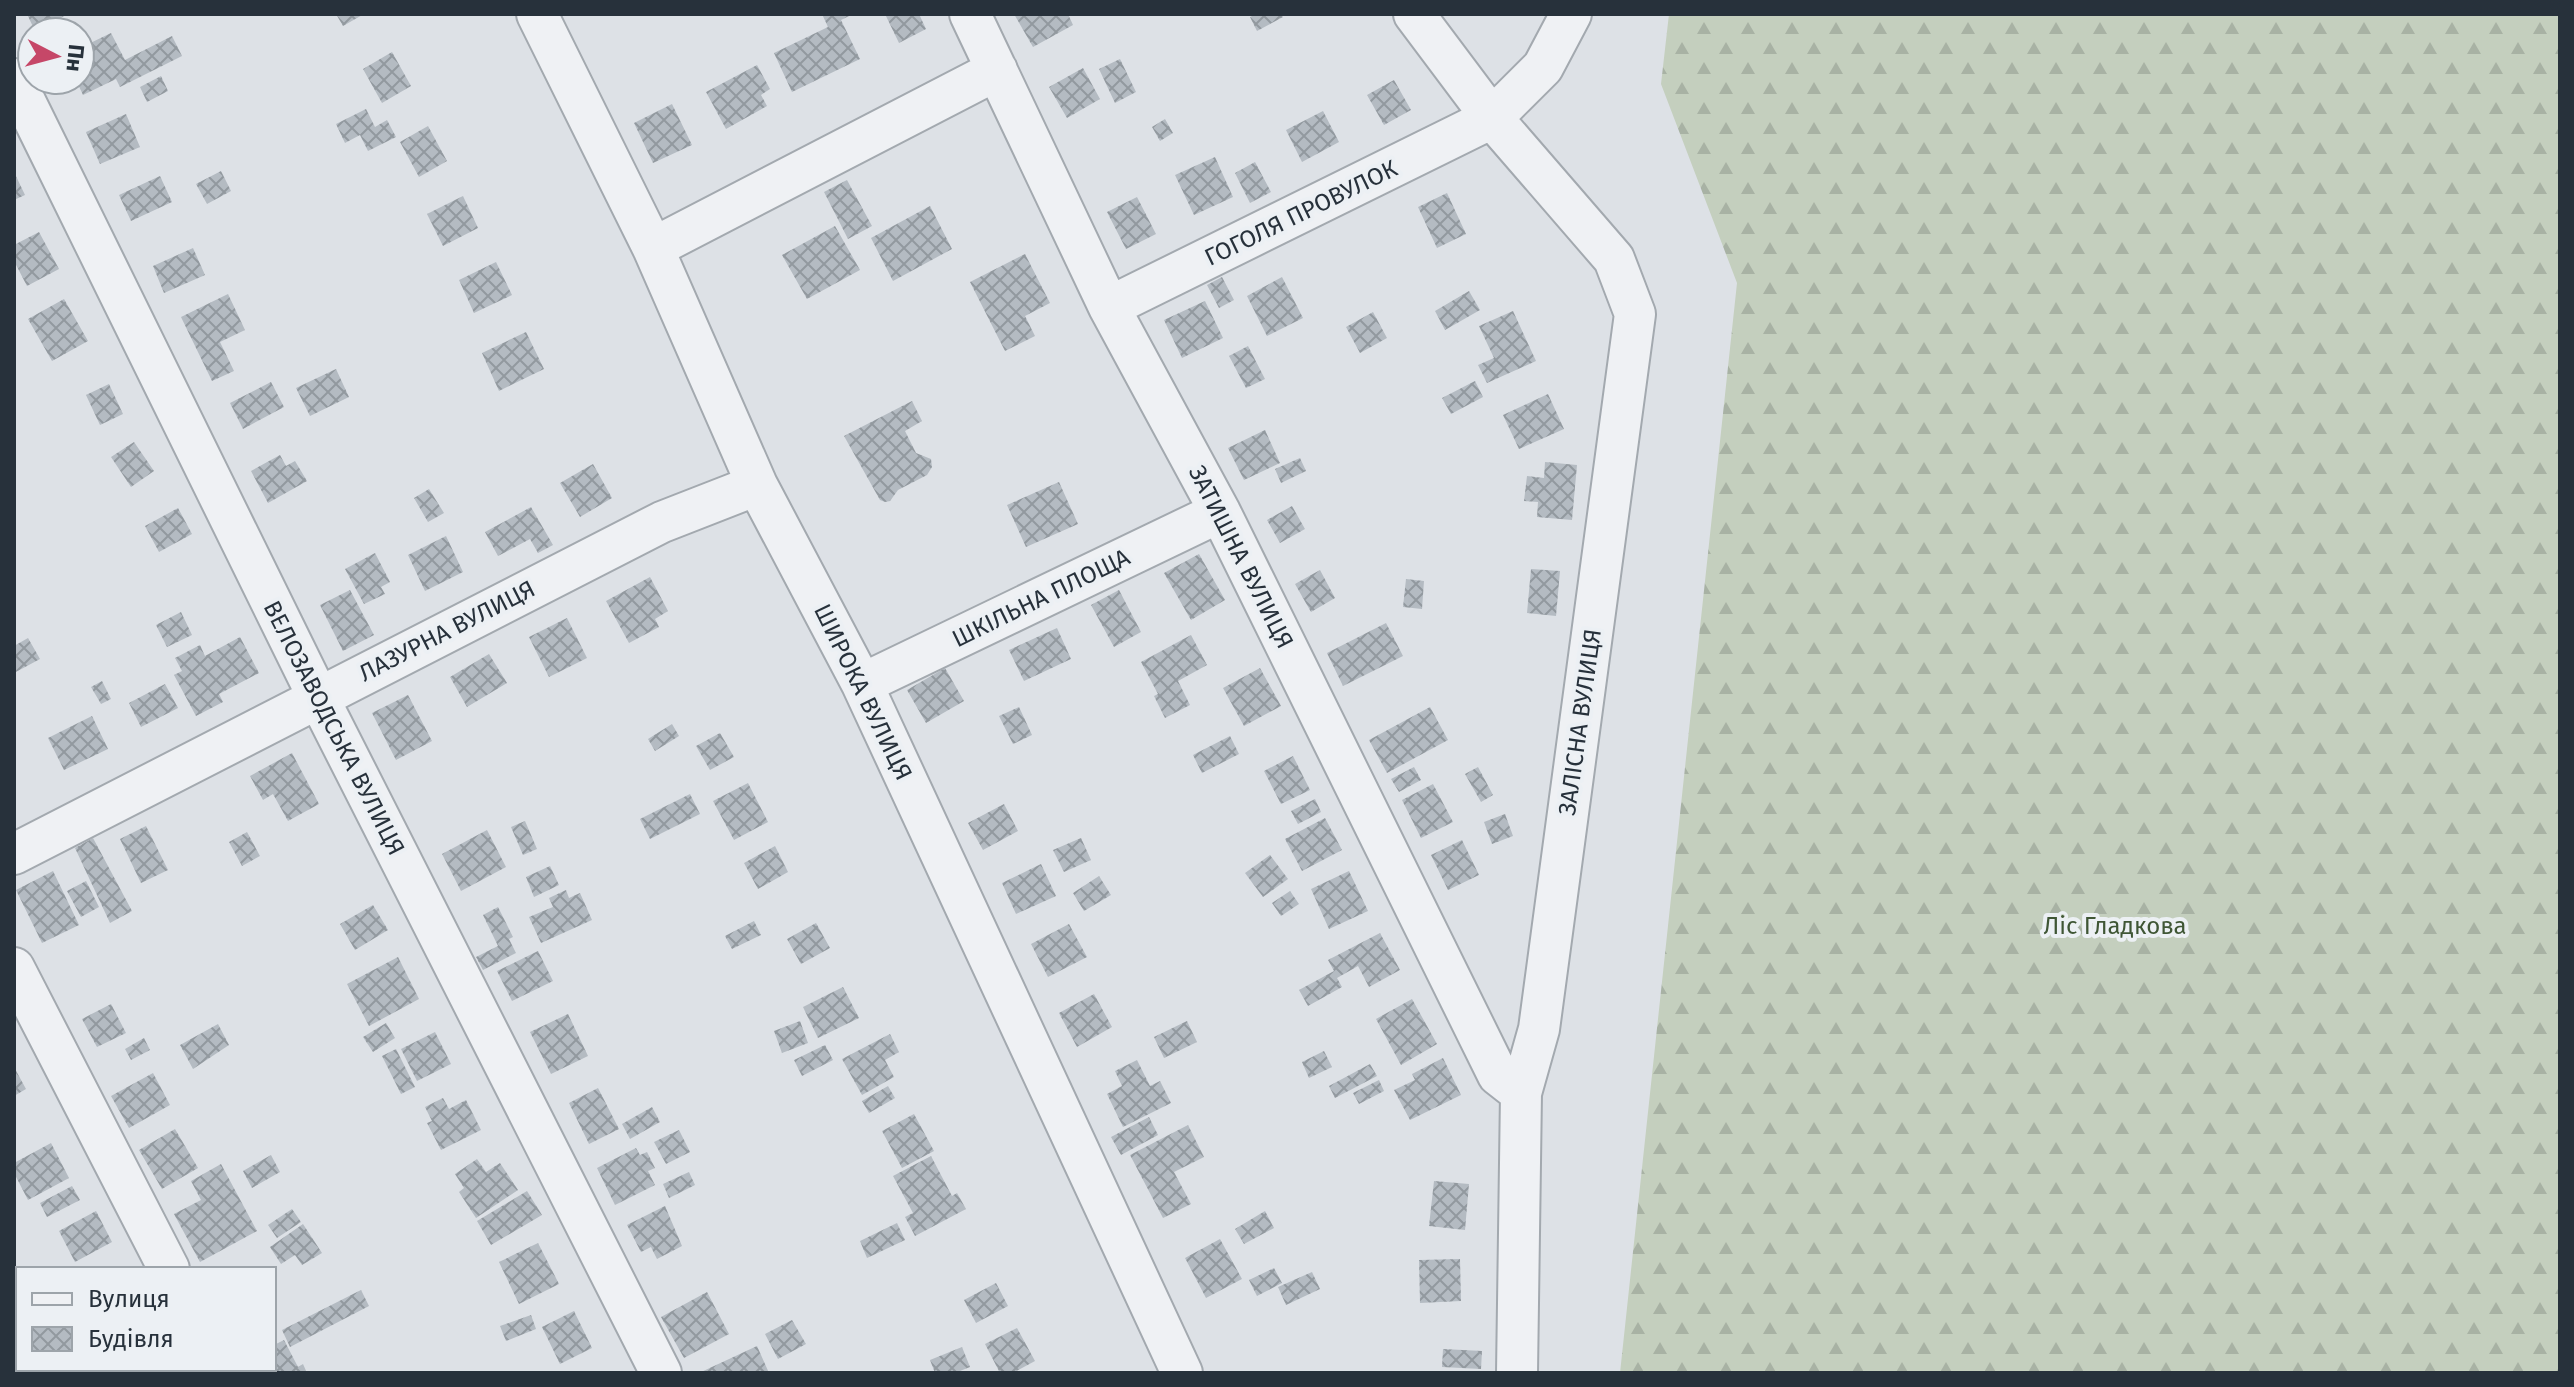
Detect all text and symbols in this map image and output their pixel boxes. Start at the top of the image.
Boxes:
north arrow [16,16,96,96]
text: Пн [61,43,90,73]
street label: ГОГОЛЯ ПРОВУЛОК [1200,154,1402,272]
street label: ЗАТИШНА ВУЛИЦЯ [1183,461,1299,653]
street label: ШКІЛЬНА ПЛОЩА [948,543,1135,653]
street label: ЛАЗУРНА ВУЛИЦЯ [354,574,540,688]
street label: ВЕЛОЗАВОДСЬКА ВУЛИЦЯ [258,596,410,860]
street label: ШИРОКА ВУЛИЦЯ [808,599,918,785]
street label: ЗАЛІСНА ВУЛИЦЯ [1553,627,1607,817]
park label: Ліс Гладкова [2043,912,2187,940]
legend [16,1267,276,1371]
text: Вулиця [88,1285,170,1313]
text: Будівля [88,1325,174,1353]

